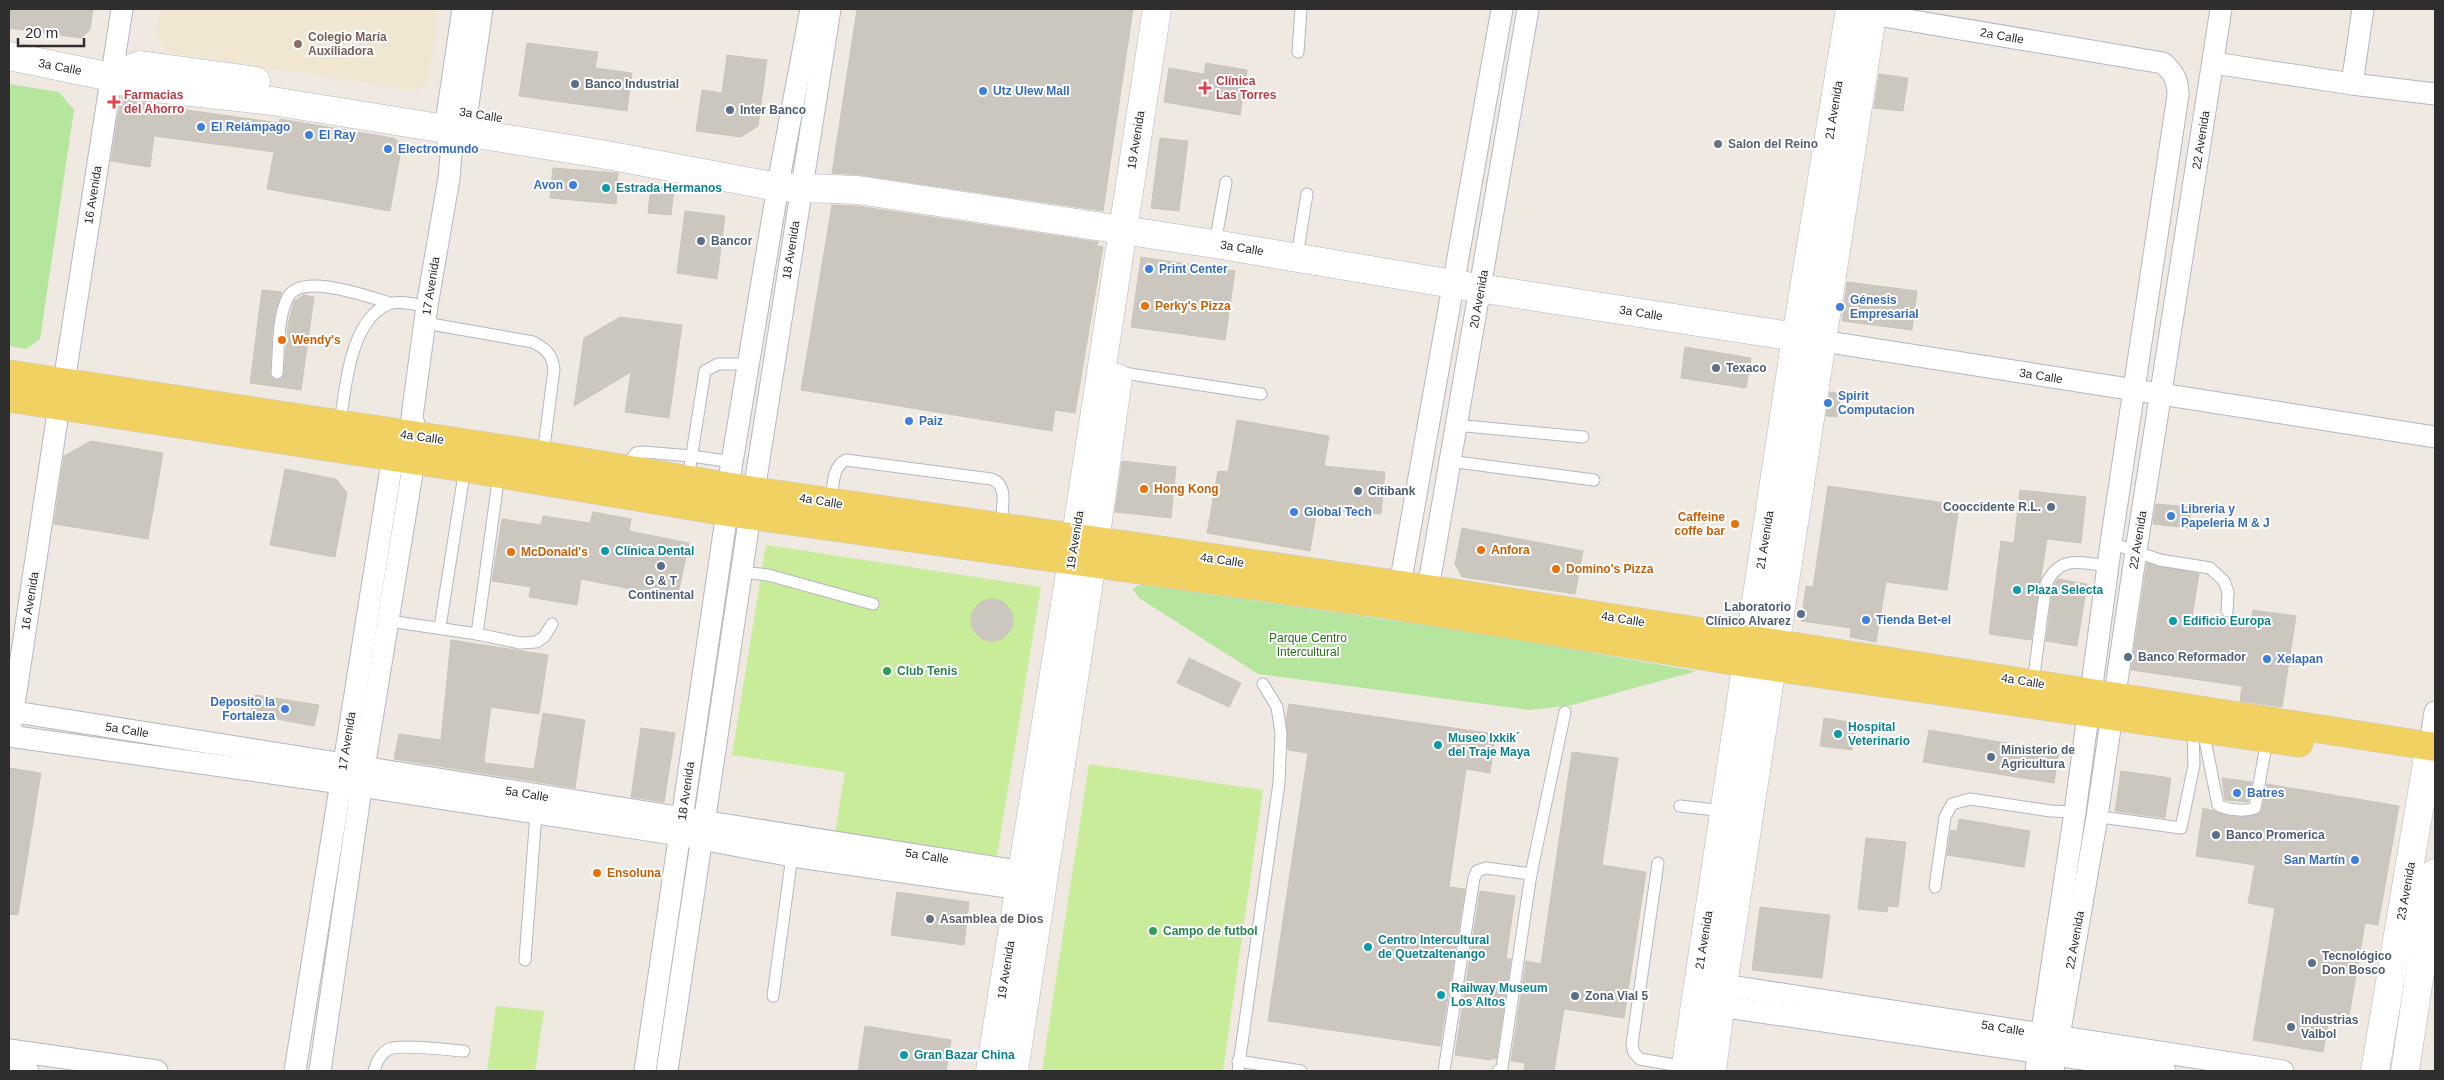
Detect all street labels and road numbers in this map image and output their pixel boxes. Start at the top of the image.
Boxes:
street label: 2a Calle [1979,25,2025,47]
street label: 3a Calle [37,56,83,78]
street label: 21 Avenida [1822,79,1846,140]
street label: 3a Calle [458,105,504,125]
street label: 19 Avenida [1124,109,1148,170]
street label: 22 Avenida [2189,109,2213,170]
street label: 16 Avenida [81,164,105,225]
street label: 18 Avenida [779,219,803,280]
street label: 3a Calle [1219,238,1265,258]
street label: 17 Avenida [419,255,443,316]
street label: 20 Avenida [1467,268,1491,329]
street label: 3a Calle [1618,303,1664,323]
street label: 3a Calle [2018,366,2064,386]
street label: 4a Calle [399,427,445,447]
street label: 4a Calle [798,491,844,511]
street label: 19 Avenida [1063,509,1087,570]
street label: 21 Avenida [1753,509,1777,570]
street label: 22 Avenida [2126,509,2150,570]
street label: 4a Calle [1199,550,1245,570]
street label: 16 Avenida [18,570,42,631]
street label: 4a Calle [1600,609,1646,629]
street label: 4a Calle [2000,671,2046,691]
street label: 17 Avenida [335,710,359,771]
street label: 5a Calle [104,720,150,740]
street label: 18 Avenida [675,760,697,821]
street label: 5a Calle [504,784,550,804]
street label: 5a Calle [904,846,950,866]
street label: 23 Avenida [2394,860,2418,921]
street label: 21 Avenida [1692,909,1716,970]
street label: 22 Avenida [2063,909,2087,970]
street label: 19 Avenida [994,939,1018,1000]
street label: 5a Calle [1980,1018,2026,1038]

